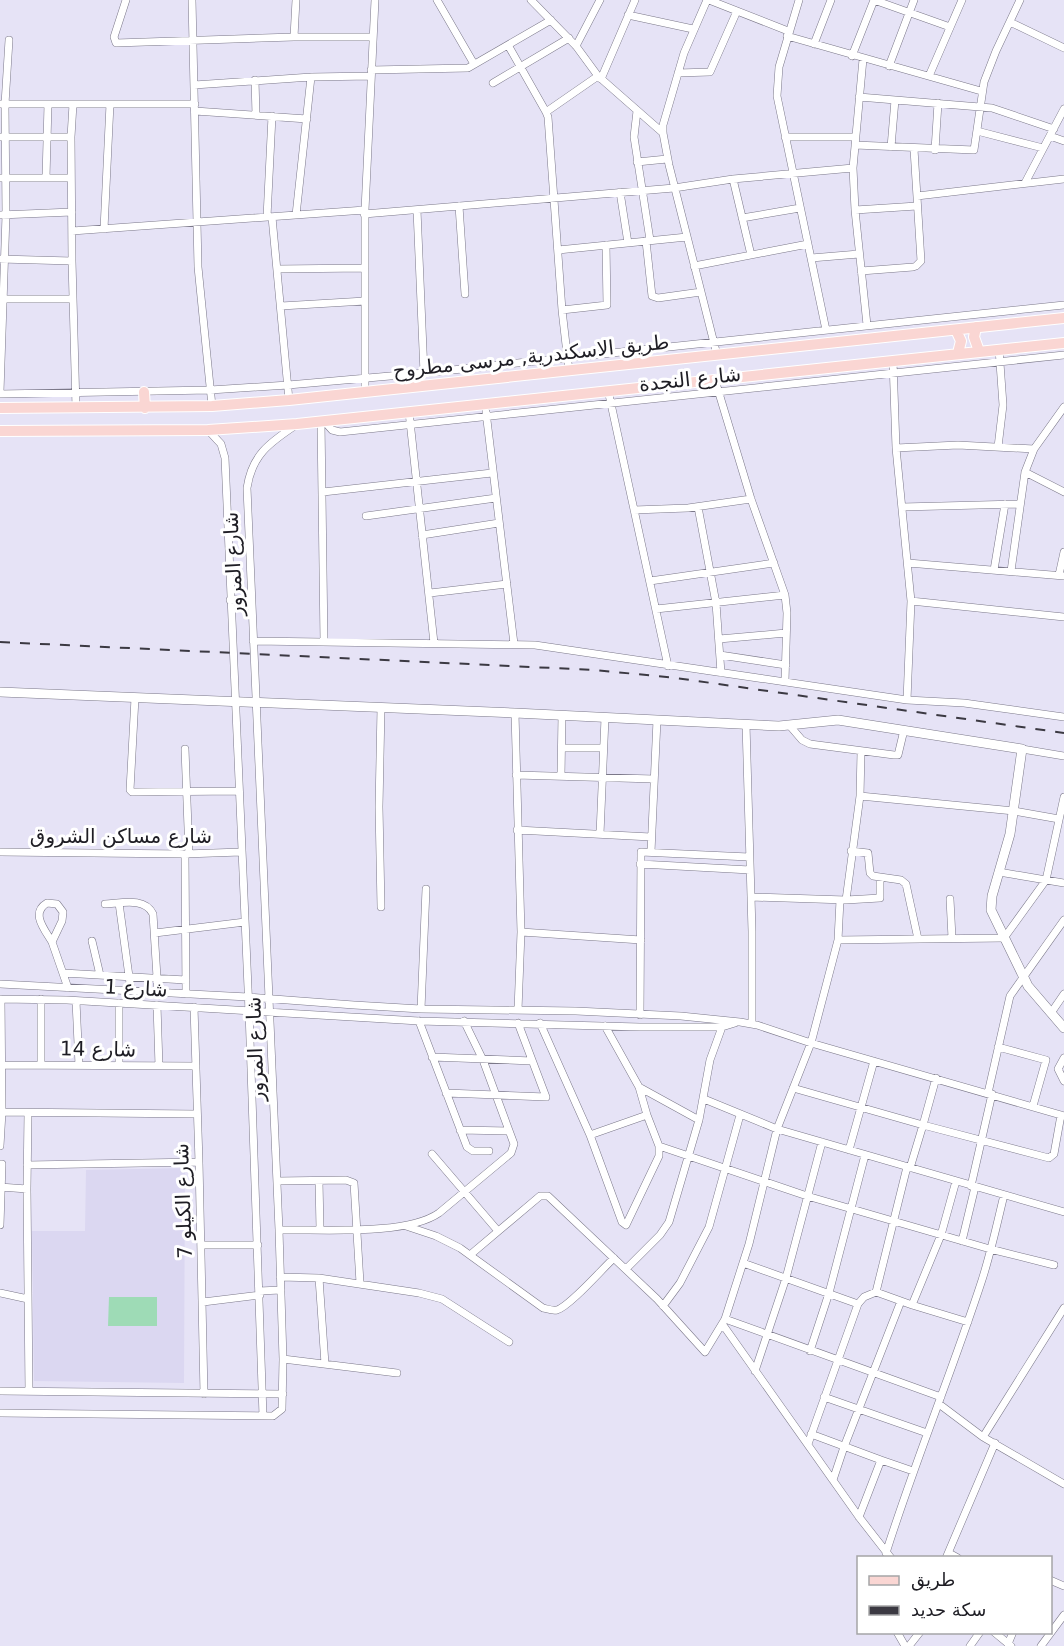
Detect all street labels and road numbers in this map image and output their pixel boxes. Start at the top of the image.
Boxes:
street label: طريق الاسكندرية, مرسى مطروح [392,330,670,382]
street label: شارع النجدة [638,362,742,396]
street label: شارع المرور [218,511,248,618]
street label: شارع مساكن الشروق [30,824,212,848]
street label: شارع 1 [104,974,168,1002]
street label: شارع المرور [241,996,269,1103]
street label: شارع 14 [60,1036,136,1062]
street label: شارع الكيلو 7 [169,1143,197,1259]

